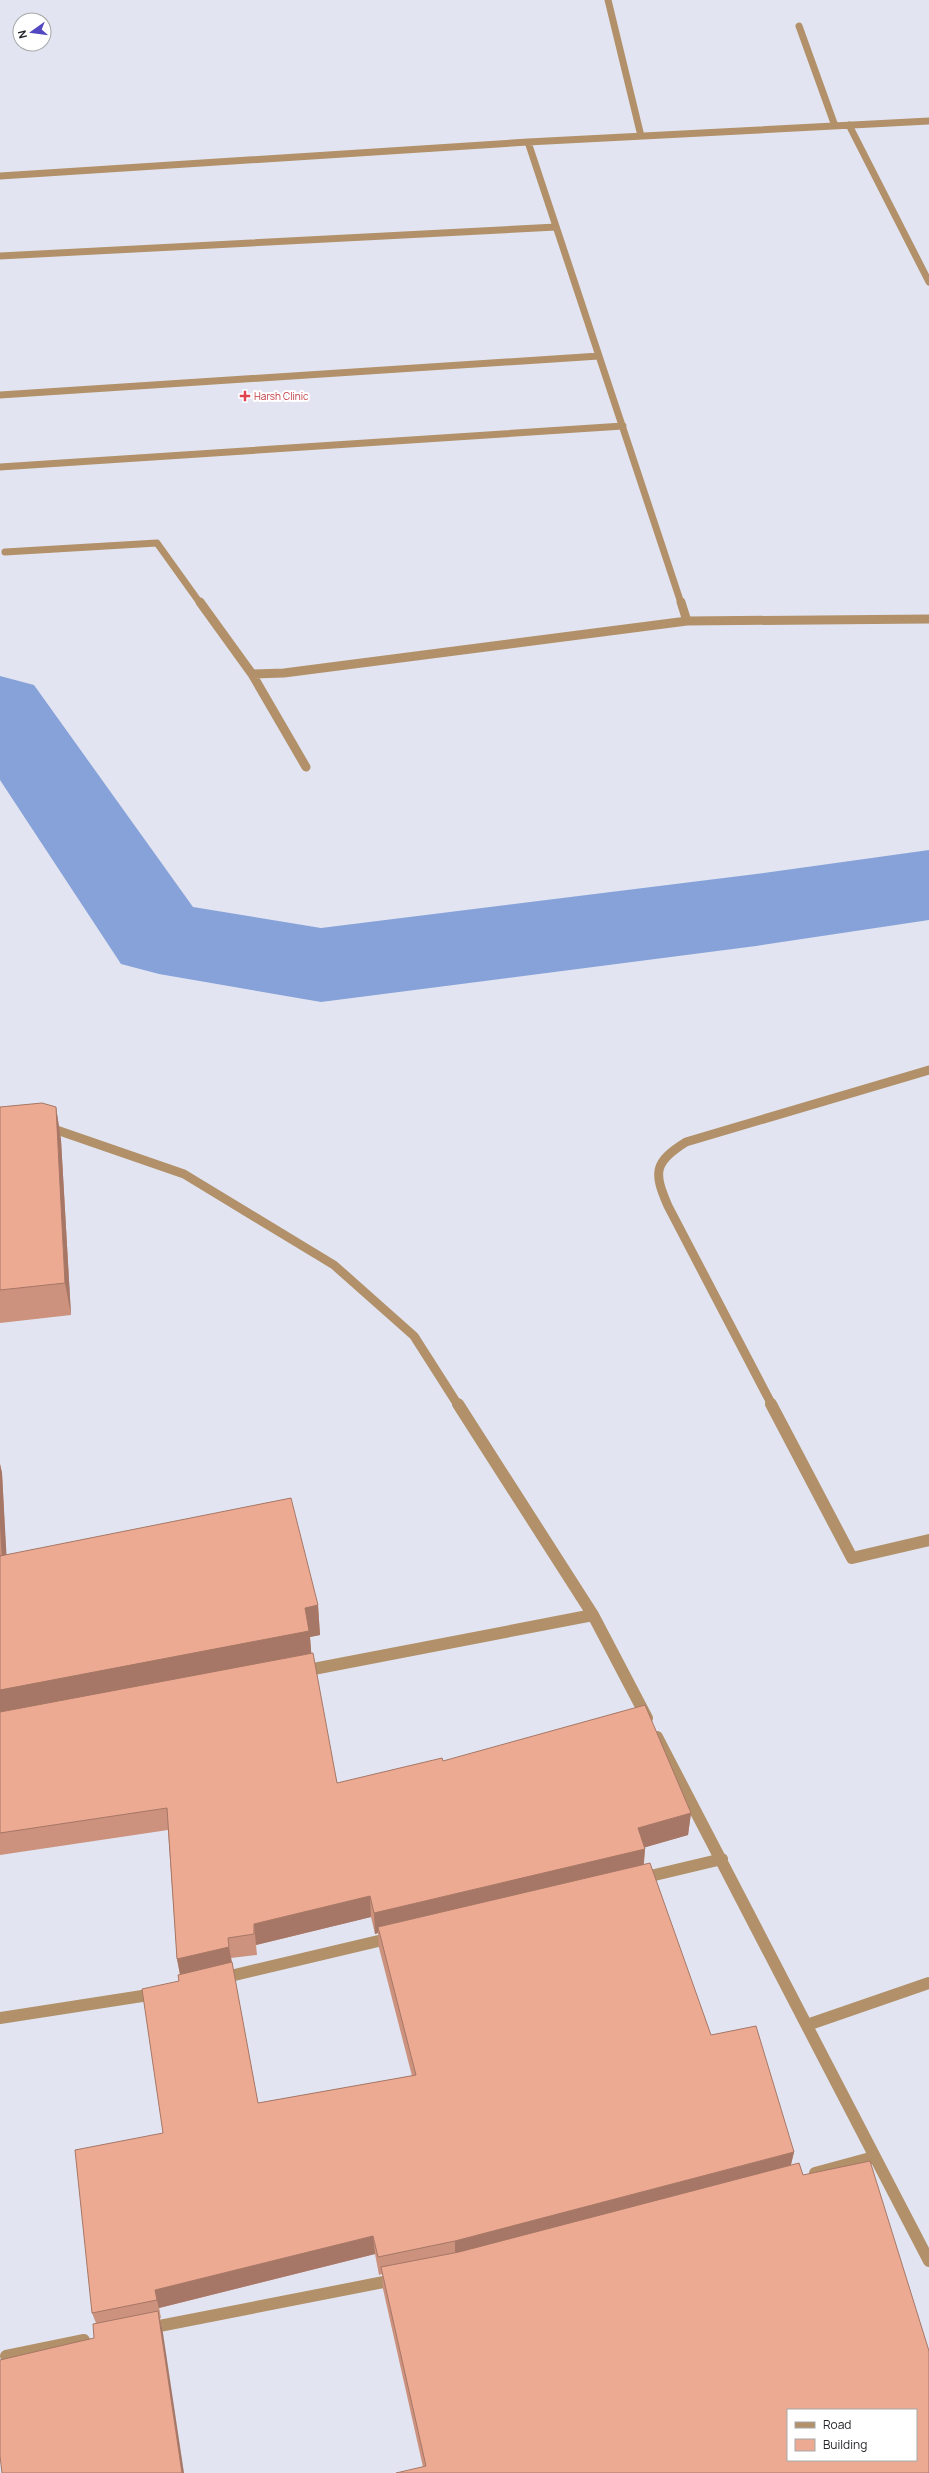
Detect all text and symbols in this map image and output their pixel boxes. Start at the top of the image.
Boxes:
north arrow [12,12,52,52]
text: N [14,29,30,40]
place label: Harsh Clinic [254,389,309,403]
marker: Harsh Clinic [239,390,251,402]
legend [787,2409,917,2461]
text: Road [823,2416,851,2433]
text: Building [823,2436,867,2453]

